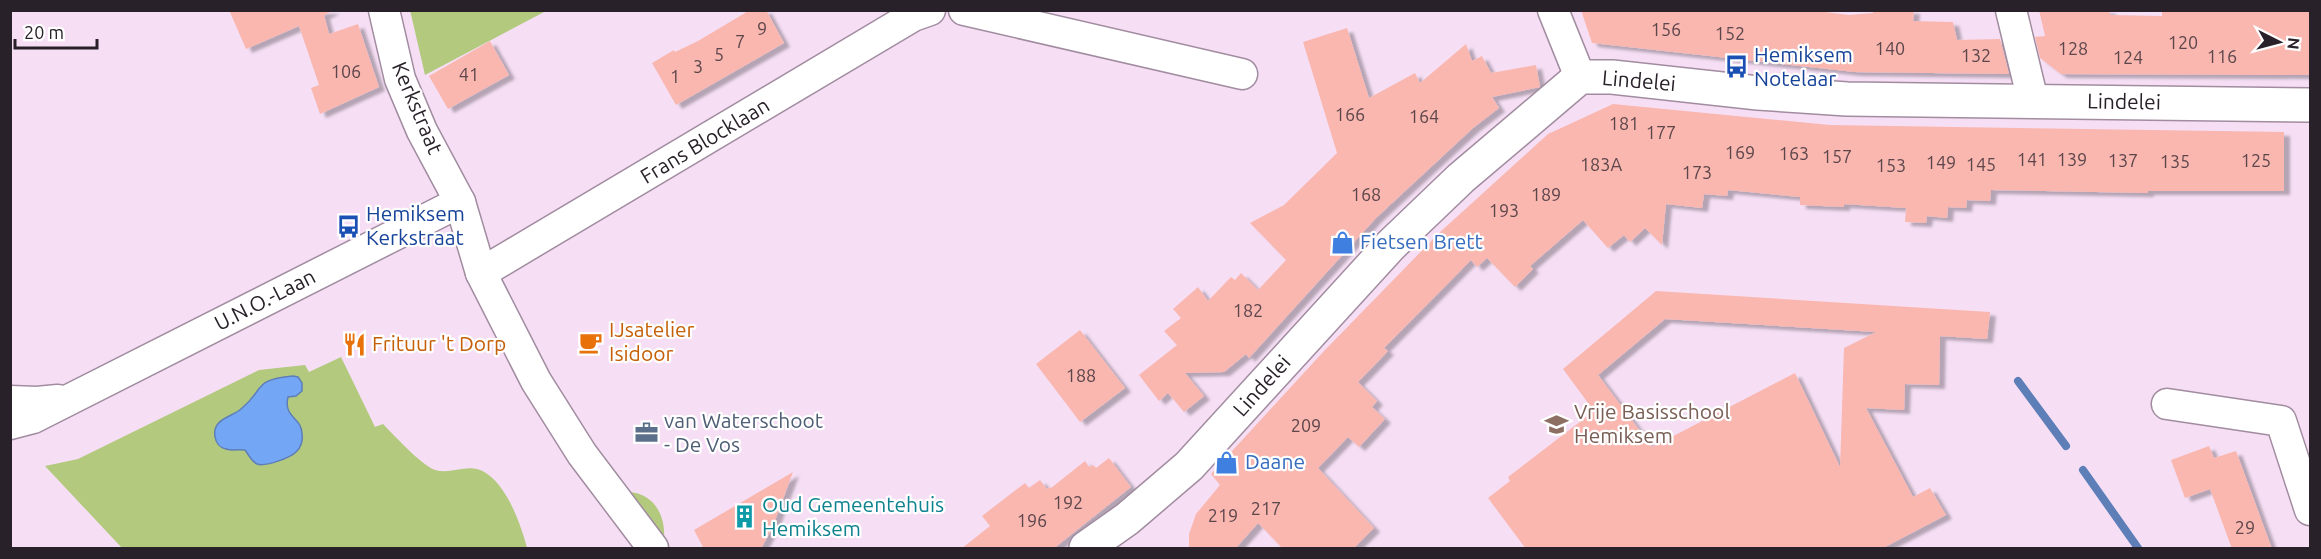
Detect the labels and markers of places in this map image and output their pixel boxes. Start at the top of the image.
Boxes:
place label: Hemiksem Notelaar [1754,42,1853,90]
bus stop icon: Hemiksem Notelaar [1723,54,1749,80]
place label: Hemiksem Kerkstraat [366,201,465,249]
bus stop icon: Hemiksem Kerkstraat [335,213,361,239]
shop icon: Fietsen Brett [1329,229,1355,255]
place label: Fietsen Brett [1360,229,1483,253]
place label: IJsatelier Isidoor [609,317,695,365]
cafe icon: IJsatelier Isidoor [578,329,604,355]
restaurant icon: Frituur 't Dorp [341,331,367,357]
place label: Frituur 't Dorp [372,331,506,355]
place label: Vrije Basisschool Hemiksem [1574,399,1730,447]
place label: van Waterschoot - De Vos [664,408,823,456]
school or university icon: Vrije Basisschool Hemiksem [1543,411,1569,437]
office icon: van Waterschoot - De Vos [633,420,659,446]
shop icon: Daane [1214,449,1240,475]
place label: Daane [1245,449,1305,473]
place label: Oud Gemeentehuis Hemiksem [762,492,944,540]
building icon: Oud Gemeentehuis Hemiksem [731,504,757,530]

